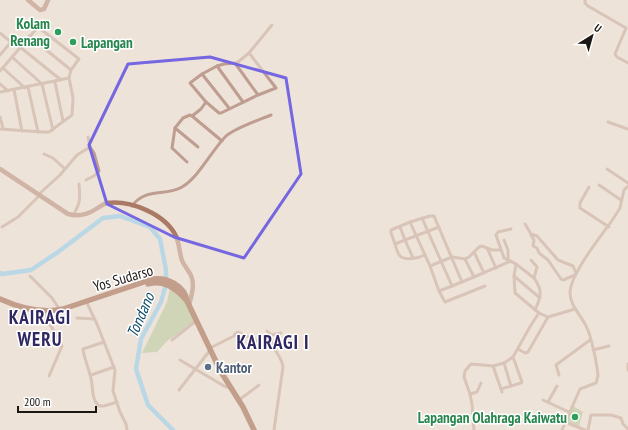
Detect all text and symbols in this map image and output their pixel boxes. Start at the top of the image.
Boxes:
place label: Kolam Renang [10,14,50,50]
north arrow [572,16,612,56]
text: U [592,21,605,36]
marker: Kolam Renang [53,27,63,37]
place label: Lapangan [81,33,133,52]
marker: Lapangan [68,37,78,47]
street label: Yos Sudarso [91,260,155,296]
water label: Tondano [122,289,159,340]
district label: KAIRAGI WERU [9,305,71,351]
district label: KAIRAGI I [237,330,309,354]
place label: Kantor [216,358,253,377]
marker: Kantor [203,362,213,372]
scale bar [18,388,96,414]
text: 200 m [24,394,51,409]
place label: Lapangan Olahraga Kaiwatu [418,408,567,427]
marker: Lapangan Olahraga Kaiwatu [570,412,580,422]

